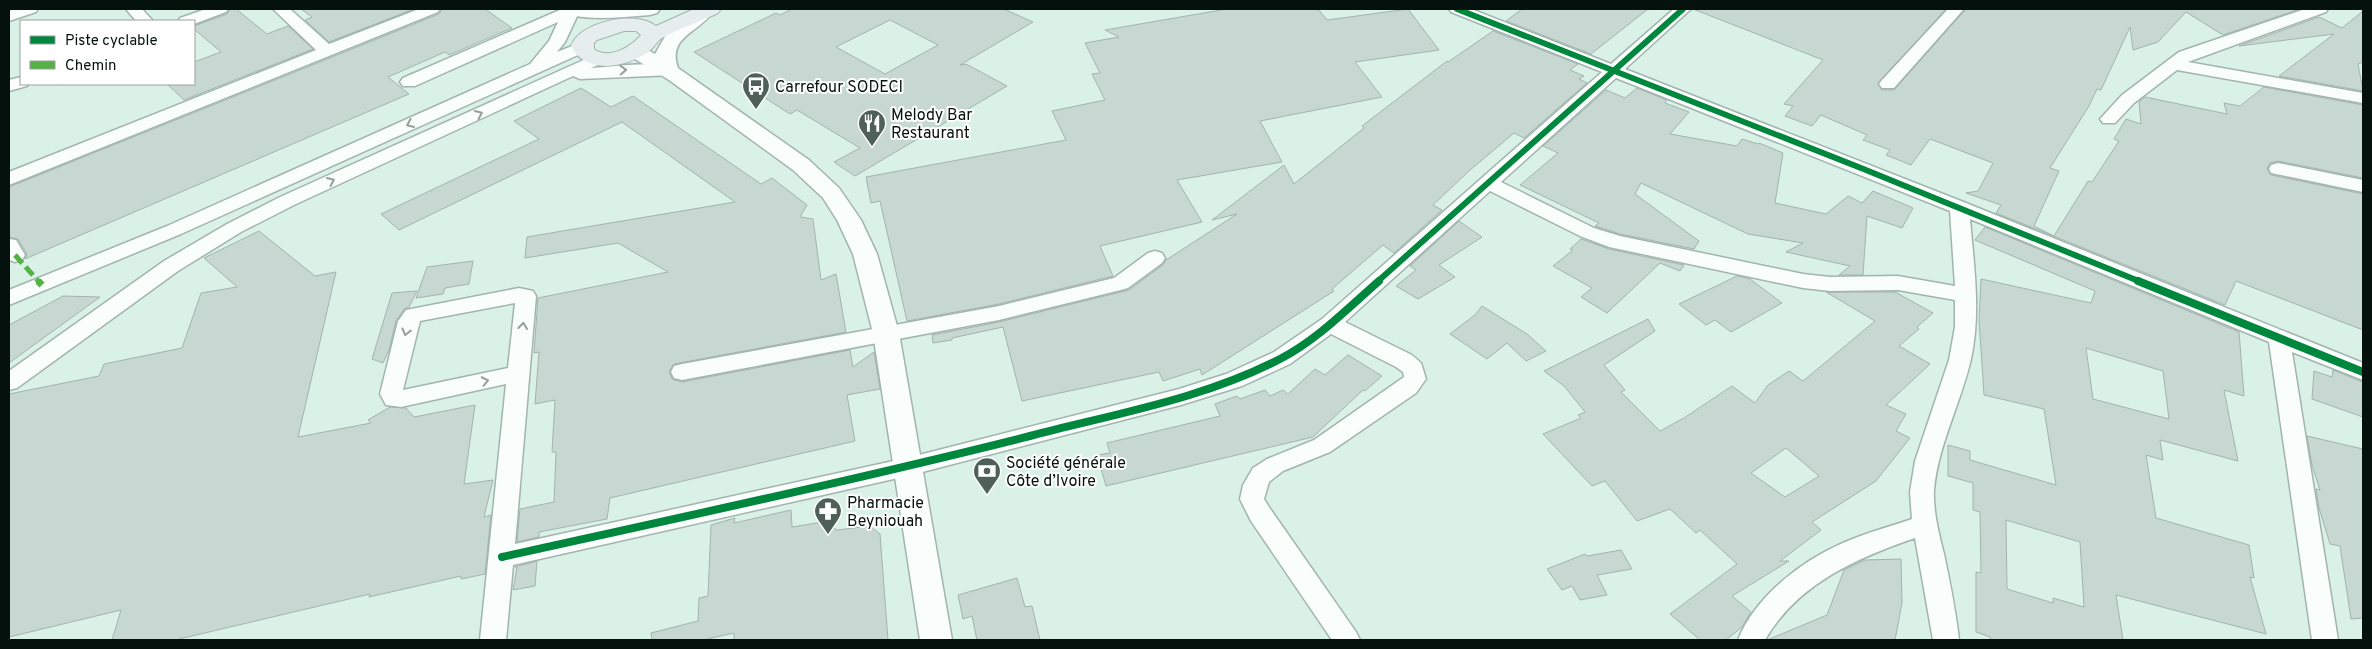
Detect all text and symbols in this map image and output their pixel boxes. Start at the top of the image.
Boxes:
legend [20,20,195,85]
text: Piste cyclable [65,32,158,51]
text: Chemin [65,57,117,76]
one-way arrow [619,65,627,76]
bus stop icon: Carrefour SODECI [741,71,771,110]
place label: Carrefour SODECI [775,78,903,98]
place label: Melody Bar Restaurant [891,106,973,144]
restaurant icon: Melody Bar Restaurant [857,108,887,147]
one-way arrow [474,110,483,120]
one-way arrow [406,118,415,129]
one-way arrow [326,177,335,188]
one-way arrow [517,322,528,330]
one-way arrow [401,327,412,336]
one-way arrow [481,376,490,387]
place label: Société générale Côte d’Ivoire [1006,454,1126,492]
bank icon: Société générale Côte d’Ivoire [972,456,1002,495]
place label: Pharmacie Beyniouah [847,494,924,532]
pharmacy icon: Pharmacie Beyniouah [813,496,843,535]

